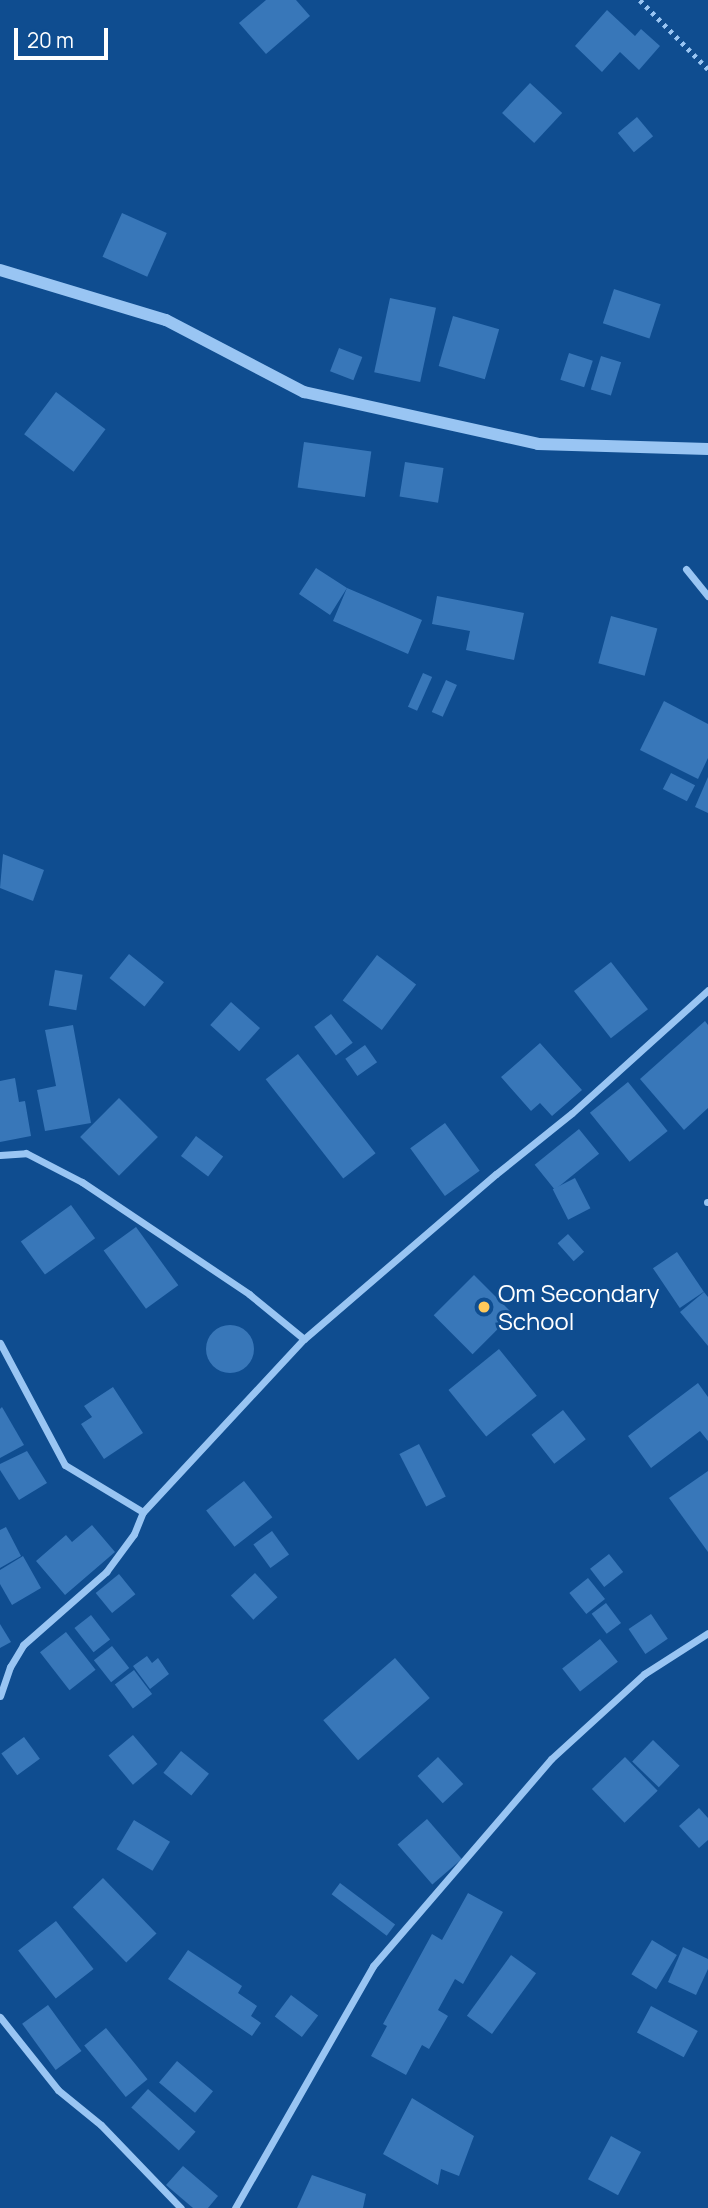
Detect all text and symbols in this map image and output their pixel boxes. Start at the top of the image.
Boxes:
scale bar [18,14,112,58]
text: 20 m [27,26,74,54]
place label: Om Secondary School [498,1279,659,1335]
marker: Om Secondary School [476,1299,492,1315]

